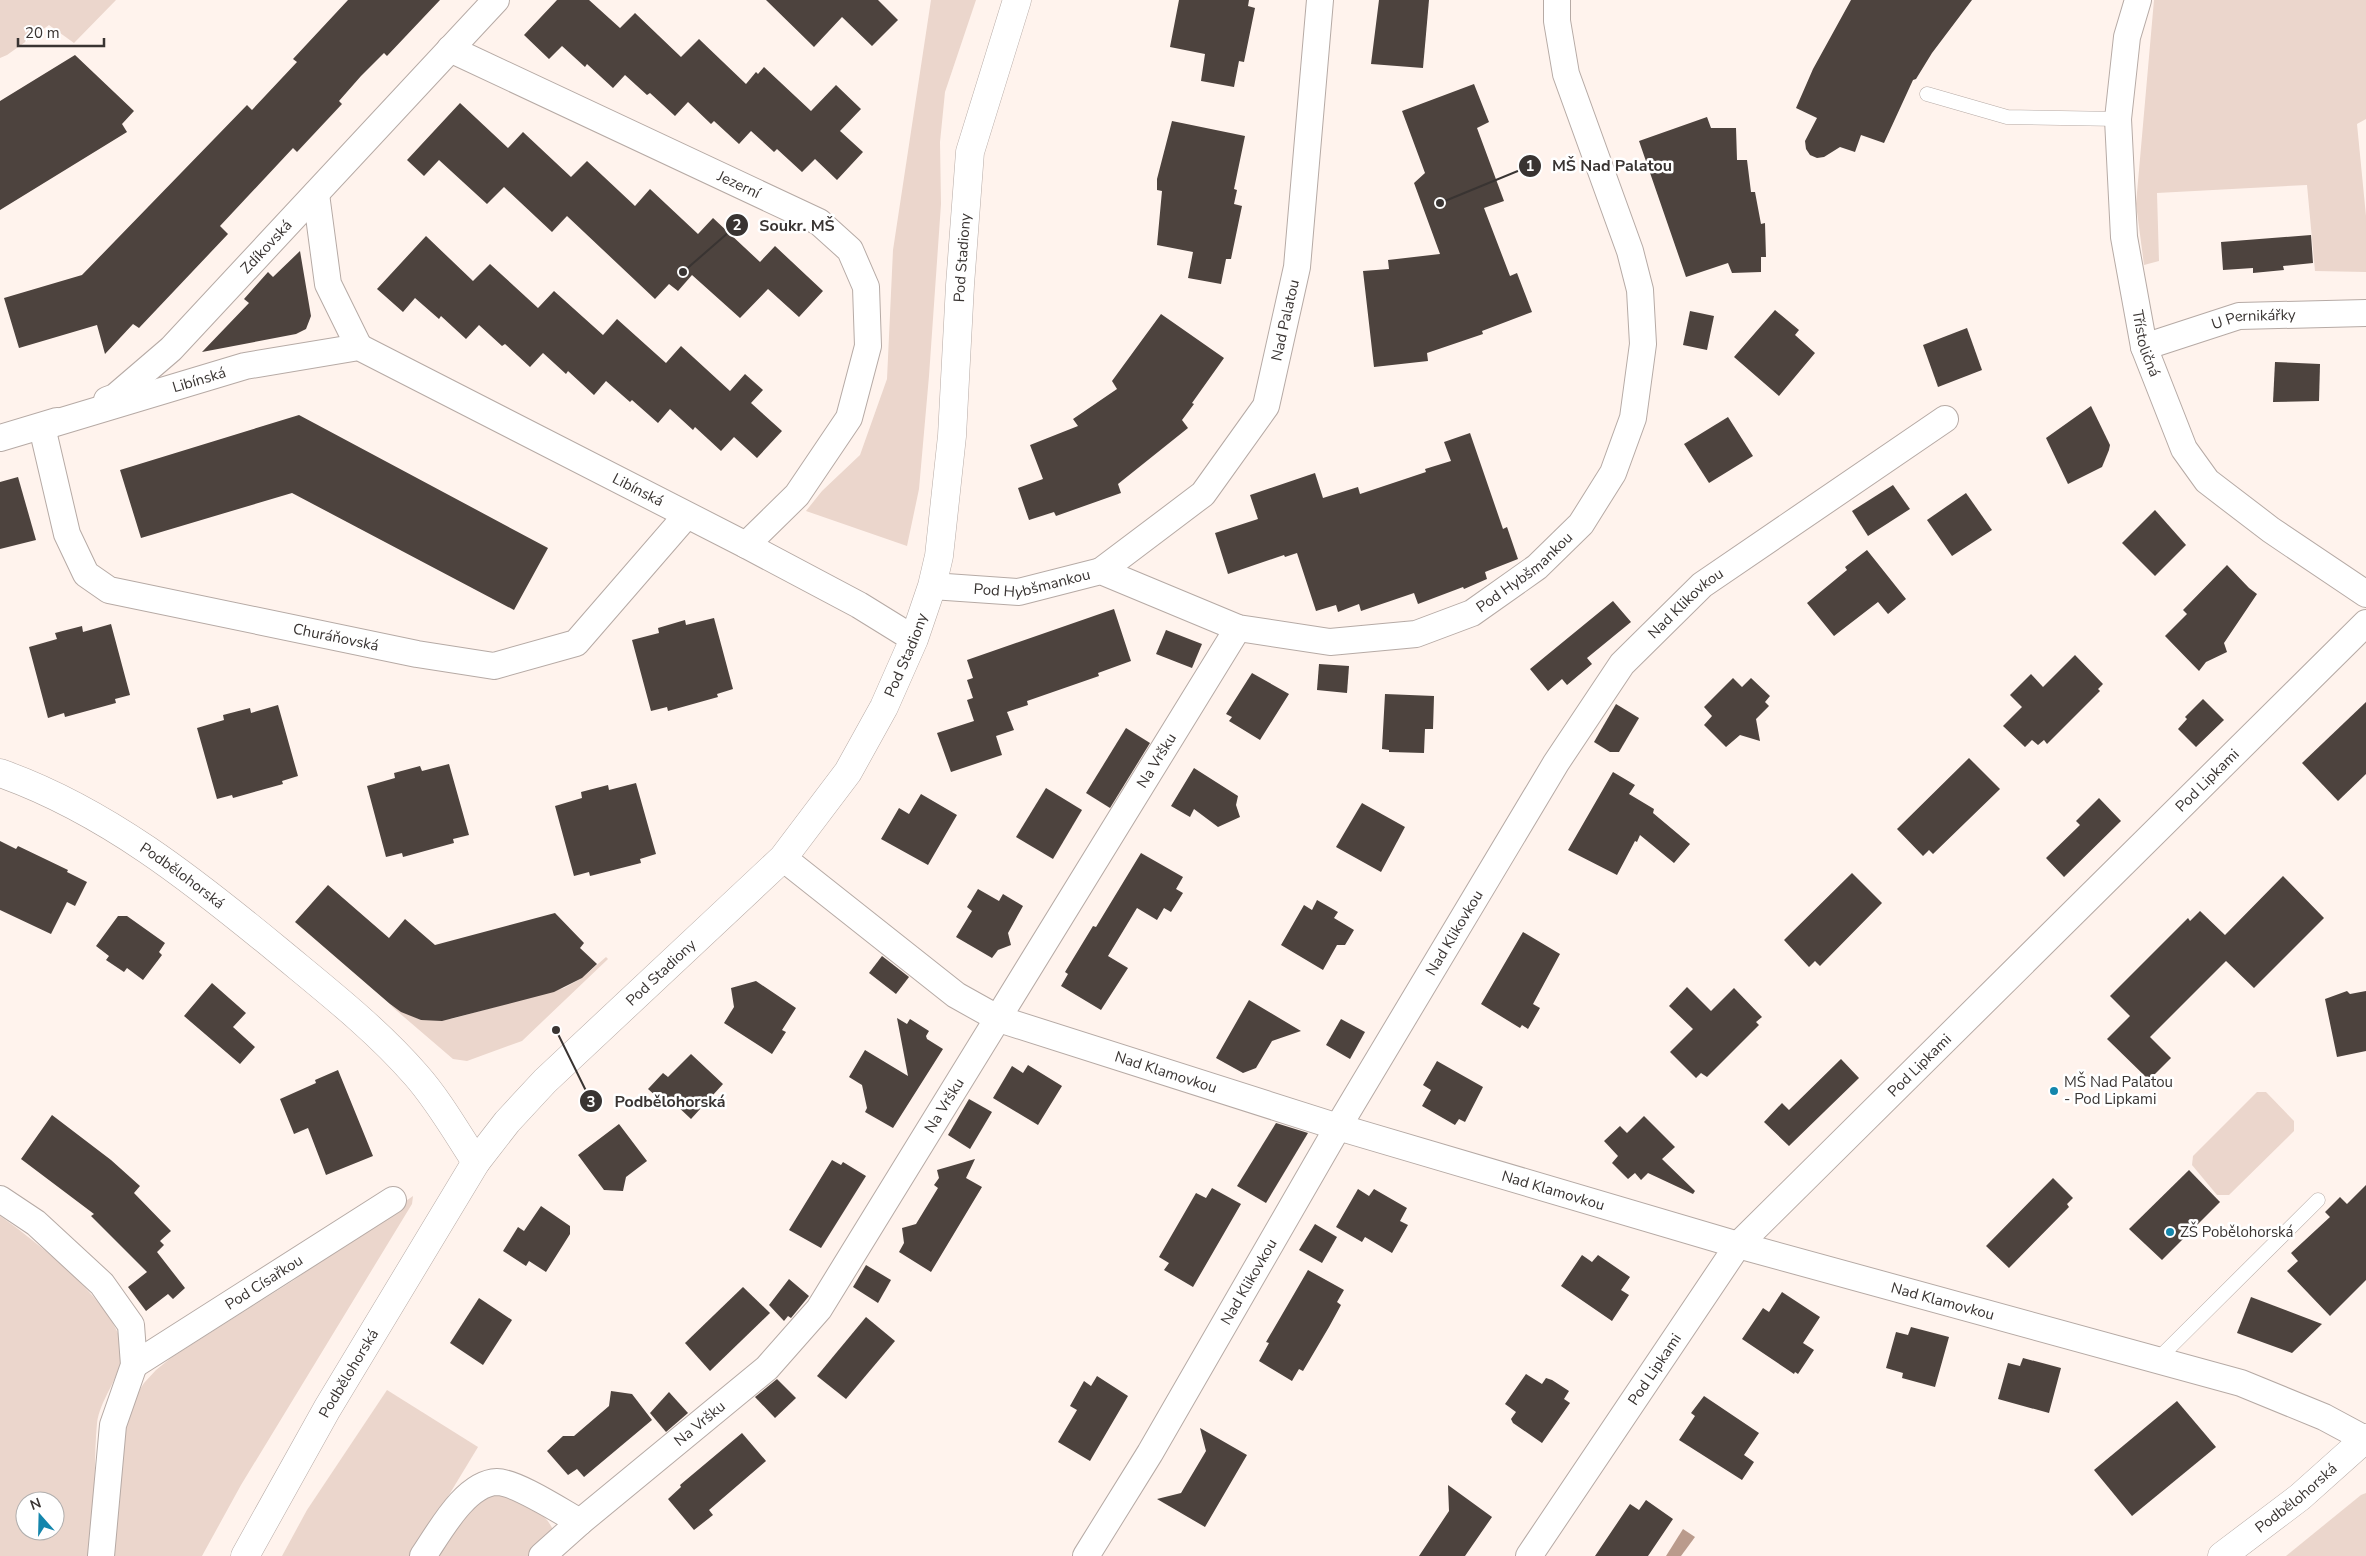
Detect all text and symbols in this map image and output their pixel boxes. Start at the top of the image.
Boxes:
scale bar [18,15,104,47]
text: 20 m [25,23,60,43]
callout: MŠ Nad Palatou [1517,150,1682,181]
text: MŠ Nad Palatou [1552,155,1672,177]
text: 1 [1525,156,1535,176]
street label: Jezerní [713,165,765,204]
callout: Soukr. MŠ [724,210,844,241]
street label: Pod Stadiony [949,212,975,303]
text: 2 [732,215,742,235]
text: Soukr. MŠ [759,215,835,237]
street label: Zdíkovská [236,216,296,278]
street label: Nad Palatou [1266,277,1304,363]
street label: U Pernikářky [2209,305,2296,334]
street label: Třístoličná [2127,308,2165,380]
street label: Libínská [170,362,228,397]
street label: Libínská [609,468,667,511]
street label: Pod Hybšmankou [1472,528,1577,617]
street label: Nad Klikovkou [1643,563,1727,643]
street label: Pod Hybšmankou [973,564,1092,602]
street label: Pod Stadiony [880,610,932,700]
street label: Churáňovská [291,618,381,656]
street label: Na Vršku [1132,729,1181,792]
street label: Pod Lipkami [2171,744,2243,816]
street label: Podbělohorská [136,838,229,913]
street label: Nad Klikovkou [1421,886,1488,979]
street label: Pod Stadiony [621,934,700,1010]
street label: Pod Lipkami [1883,1029,1956,1101]
street label: Nad Klamovkou [1112,1046,1220,1098]
place label: MŠ Nad Palatou - Pod Lipkami [2064,1071,2173,1109]
street label: Na Vršku [920,1074,969,1137]
marker: MŠ Nad Palatou - Pod Lipkami [2048,1085,2060,1097]
callout: Podbělohorská [579,1086,735,1117]
text: Podbělohorská [614,1091,726,1113]
text: 3 [586,1092,596,1112]
street label: Nad Klamovkou [1499,1166,1607,1215]
place label: ZŠ Pobělohorská [2180,1221,2294,1242]
marker: ZŠ Pobělohorská [2164,1226,2176,1238]
street label: Nad Klikovkou [1216,1235,1282,1328]
street label: Pod Císařkou [221,1250,307,1314]
street label: Nad Klamovkou [1889,1277,1997,1325]
street label: Podbělohorská [314,1325,383,1421]
street label: Pod Lipkami [1623,1330,1686,1409]
street label: Na Vršku [670,1396,730,1451]
street label: Podbělohorská [2251,1459,2341,1538]
north arrow [15,1491,65,1541]
text: N [28,1494,44,1515]

